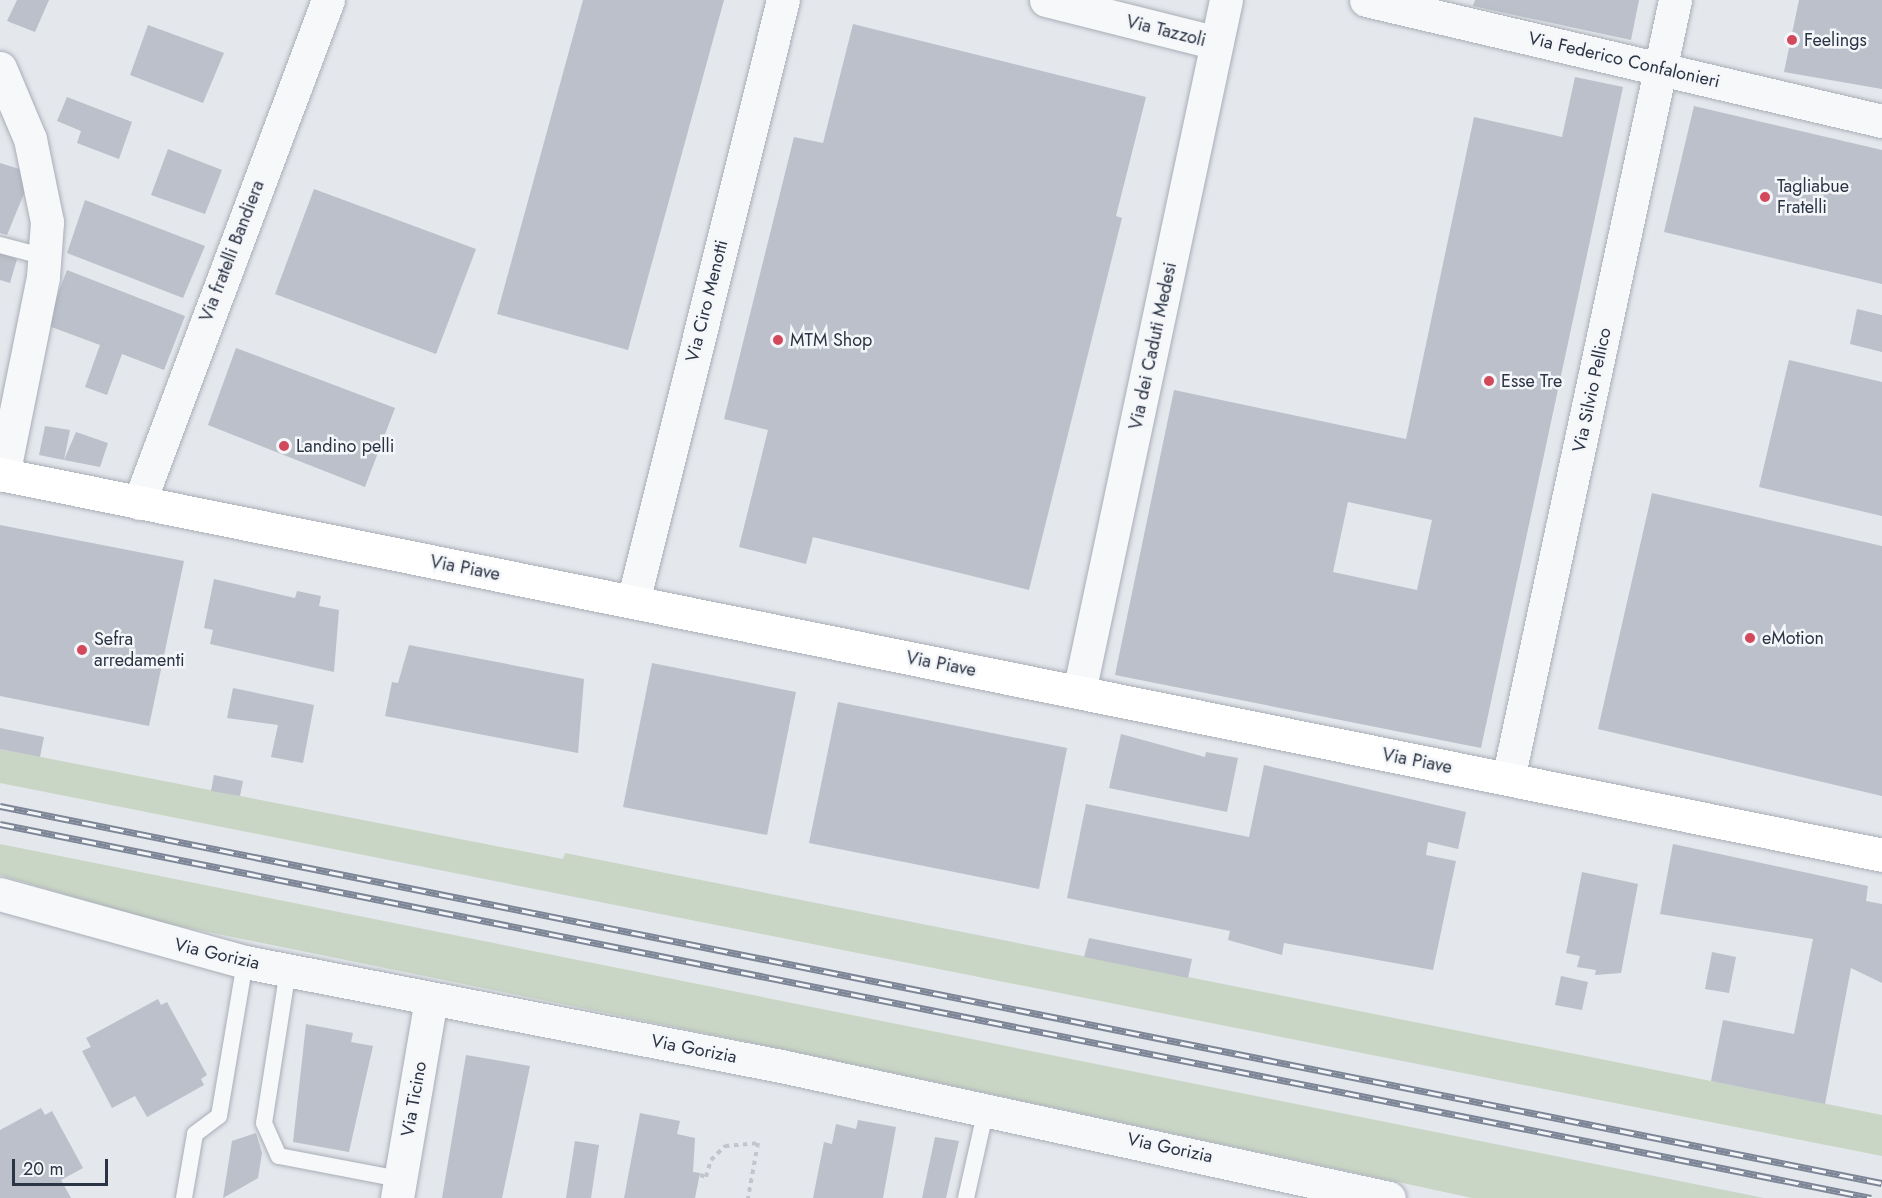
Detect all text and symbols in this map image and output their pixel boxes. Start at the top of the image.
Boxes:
street label: Via Tazzoli [1124,11,1208,51]
street label: Via Federico Confalonieri [1526,27,1722,93]
place label: Feelings [1804,29,1867,51]
marker: Feelings [1785,33,1799,47]
place label: Tagliabue Fratelli [1777,176,1849,219]
street label: Via fratelli Bandiera [195,177,269,325]
marker: Tagliabue Fratelli [1758,190,1772,204]
street label: Via Ciro Menotti [681,238,733,364]
street label: Via dei Caduti Medesi [1125,260,1181,432]
street label: Via Silvio Pellico [1568,326,1616,454]
place label: MTM Shop [790,329,872,351]
marker: MTM Shop [771,333,785,347]
place label: Esse Tre [1501,370,1562,392]
marker: Esse Tre [1482,374,1496,388]
place label: Landino pelli [296,435,394,457]
marker: Landino pelli [277,439,291,453]
street label: Via Piave [428,551,502,585]
place label: eMotion [1762,627,1824,649]
place label: Sefra arredamenti [94,629,185,672]
marker: eMotion [1743,631,1757,645]
marker: Sefra arredamenti [75,643,89,657]
street label: Via Piave [904,647,978,681]
street label: Via Piave [1380,744,1454,778]
street label: Via Gorizia [172,934,262,974]
street label: Via Gorizia [649,1030,739,1068]
street label: Via Ticino [397,1060,431,1138]
street label: Via Gorizia [1125,1128,1215,1168]
scale bar [15,1147,111,1185]
text: 20 m [23,1156,63,1182]

